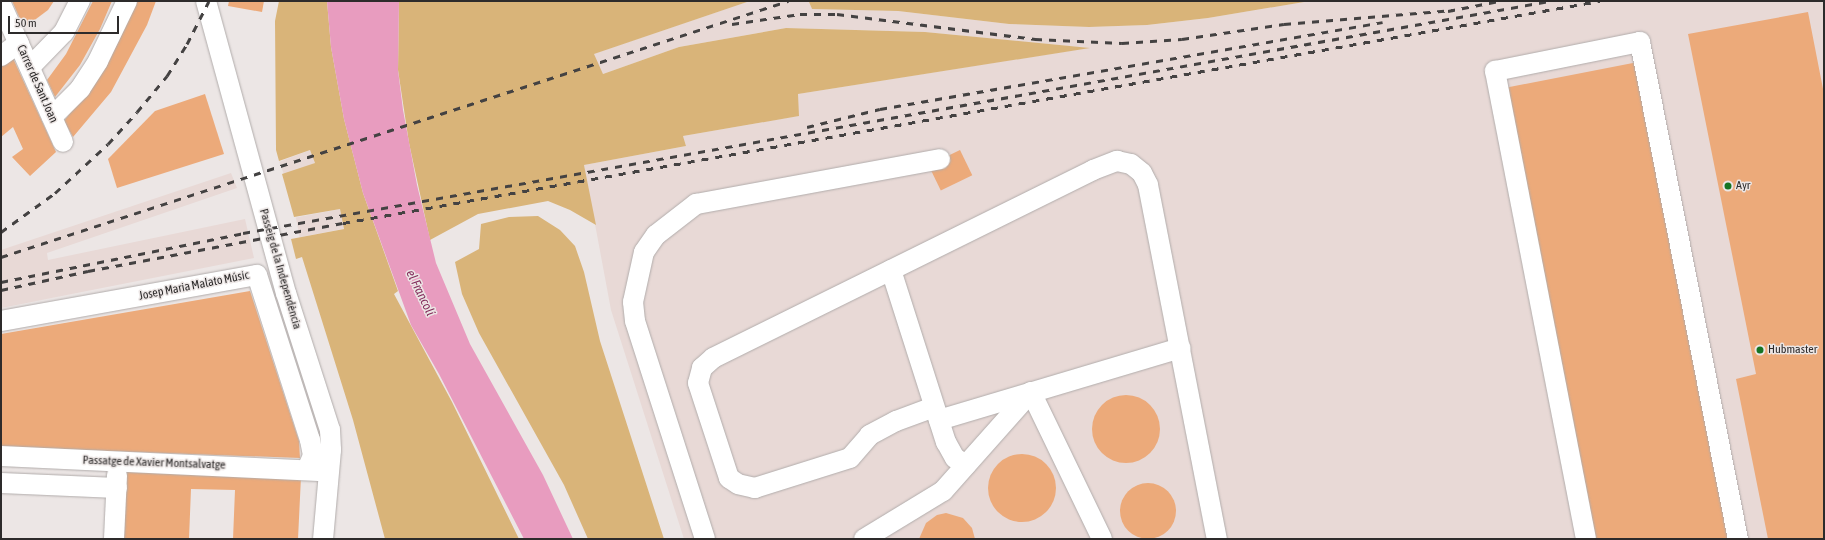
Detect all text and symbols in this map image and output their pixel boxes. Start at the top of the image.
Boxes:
scale bar [10,8,121,34]
text: 50 m [15,16,37,30]
street label: Carrer de Sant Joan [13,43,61,125]
place label: Ayr [1736,179,1750,193]
marker: Ayr [1723,181,1733,191]
street label: Passeig de la Independència [256,207,304,331]
water label: el Francolí [402,267,438,319]
street label: Josep Maria Malato Músic [138,268,250,304]
place label: Hubmaster [1768,343,1817,357]
marker: Hubmaster [1755,345,1765,355]
street label: Passatge de Xavier Montsalvatge [82,453,226,473]

